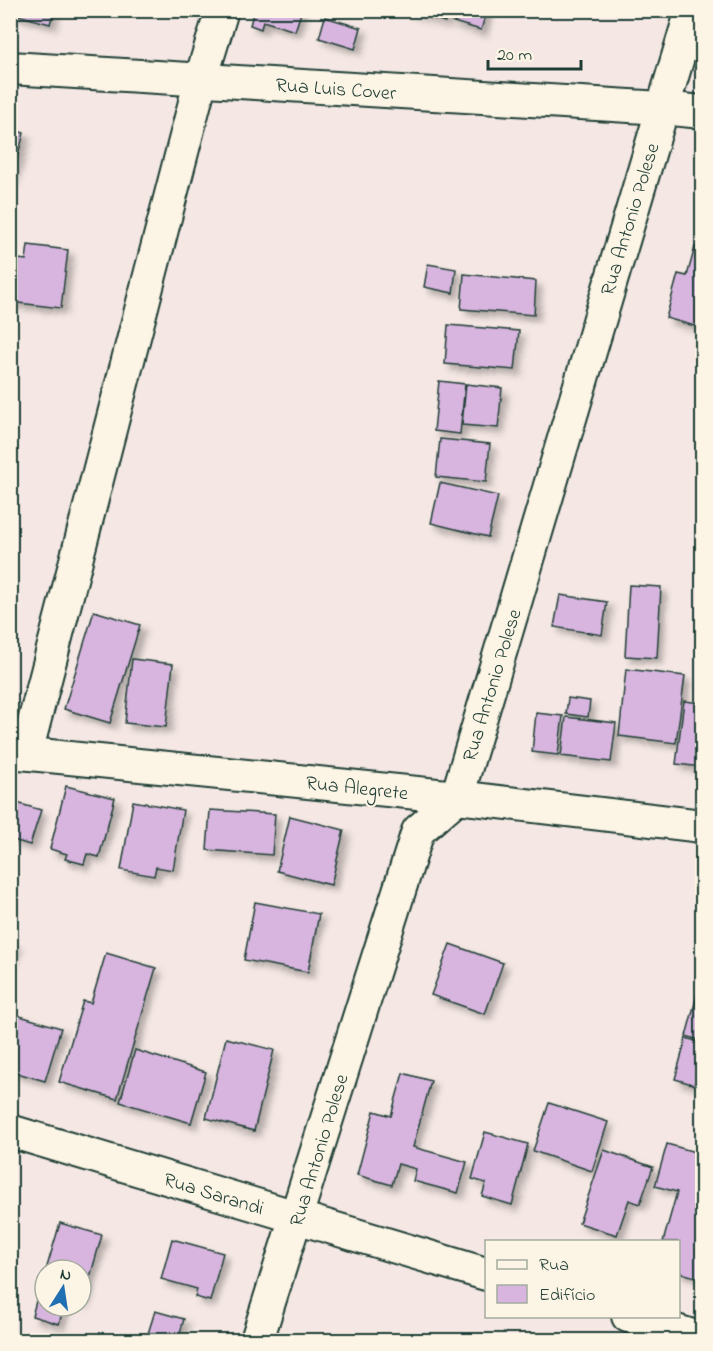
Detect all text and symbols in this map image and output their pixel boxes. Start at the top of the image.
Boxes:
scale bar [488,33,581,71]
text: 20 m [497,43,532,69]
street label: Rua Luis Cover [275,72,398,109]
street label: Rua Antonio Polese [594,140,668,300]
street label: Rua Antonio Polese [456,606,530,766]
street label: Rua Alegrete [304,770,409,810]
street label: Rua Antonio Polese [283,1071,357,1231]
street label: Rua Sarandi [159,1166,267,1224]
legend [485,1240,680,1318]
text: Rua [539,1253,569,1279]
north arrow [33,1258,93,1318]
text: N [58,1262,74,1288]
text: Edifício [539,1283,595,1309]

